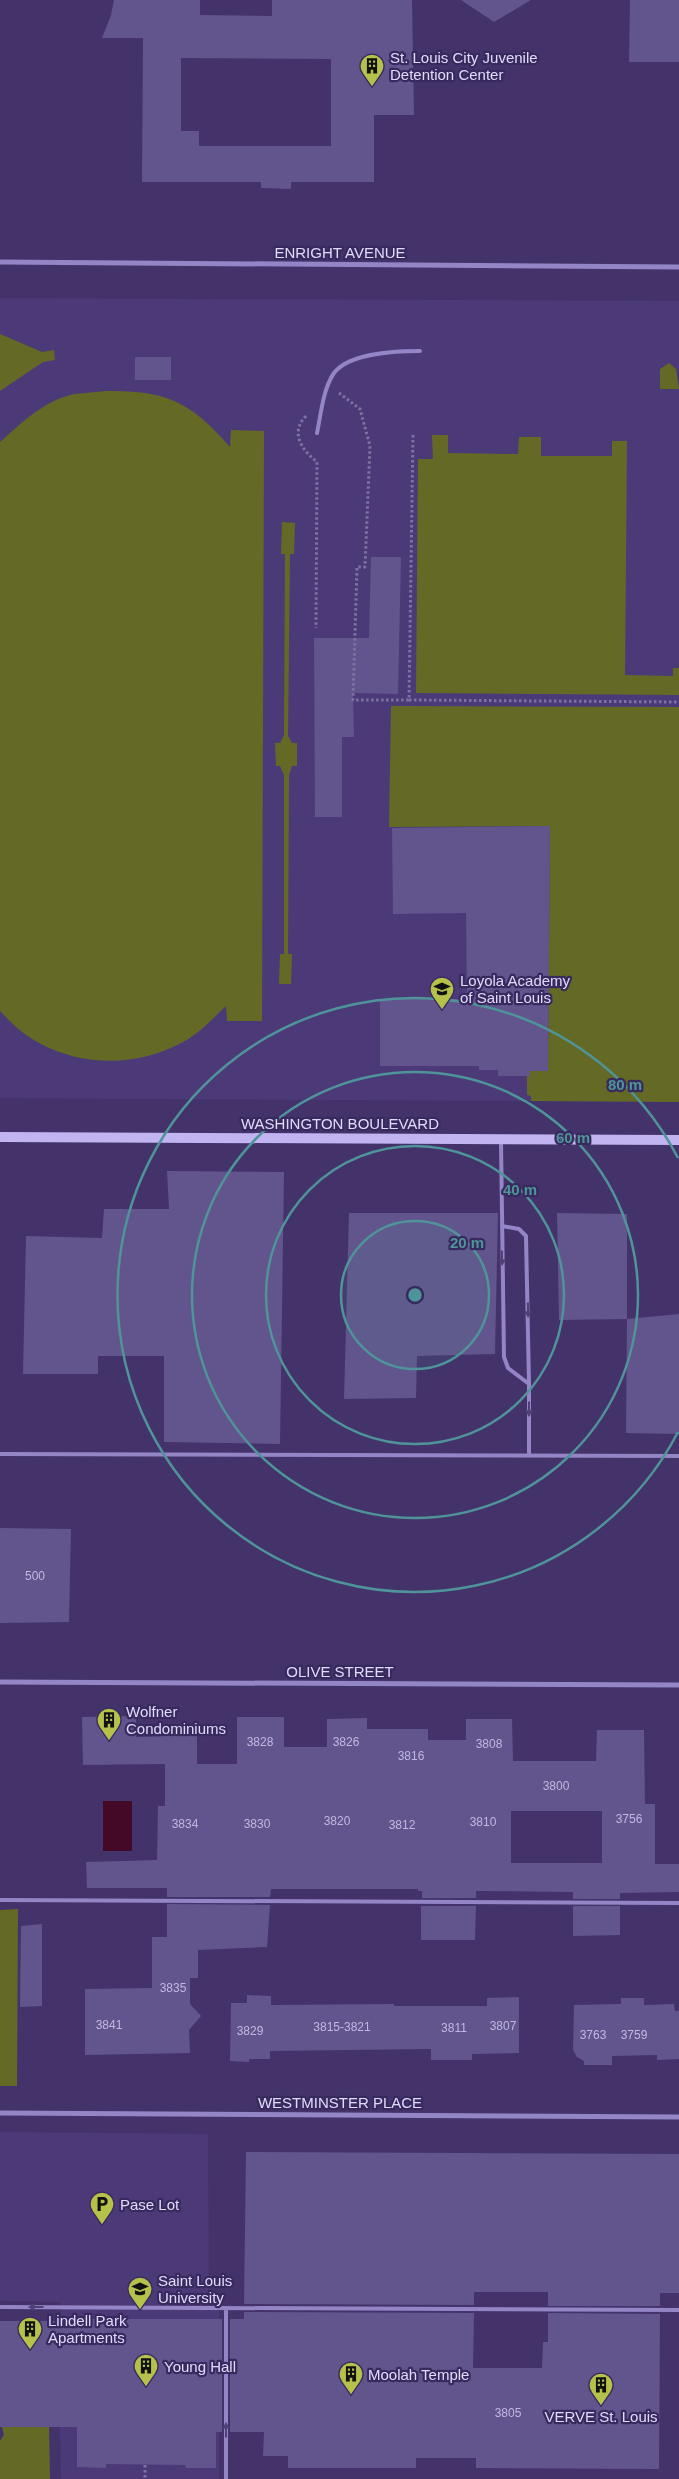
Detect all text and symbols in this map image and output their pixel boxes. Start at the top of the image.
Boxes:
place label: St. Louis City Juvenile Detention Center [390,49,538,83]
building icon: St. Louis City Juvenile Detention Center [359,53,385,87]
street label: ENRIGHT AVENUE [274,244,406,261]
place label: Loyola Academy of Saint Louis [460,972,571,1006]
school or university icon: Loyola Academy of Saint Louis [429,976,455,1010]
text: 80 m [608,1076,642,1093]
street label: WASHINGTON BOULEVARD [241,1115,439,1132]
text: 60 m [556,1129,590,1146]
text: 40 m [503,1181,537,1198]
text: 20 m [450,1234,484,1251]
one-way arrow [498,1250,506,1266]
centre of rings [406,1286,424,1304]
one-way arrow [524,1302,532,1318]
one-way arrow [525,1401,533,1417]
house number: 500 [25,1569,45,1583]
street label: OLIVE STREET [286,1663,394,1680]
place label: Wolfner Condominiums [126,1703,226,1737]
building icon: Wolfner Condominiums [96,1707,122,1741]
house number: 3828 [247,1735,274,1749]
house number: 3826 [333,1735,360,1749]
house number: 3808 [476,1737,503,1751]
house number: 3816 [398,1749,425,1763]
house number: 3800 [543,1779,570,1793]
house number: 3756 [616,1812,643,1826]
house number: 3820 [324,1814,351,1828]
house number: 3810 [470,1815,497,1829]
house number: 3834 [172,1817,199,1831]
house number: 3830 [244,1817,271,1831]
house number: 3812 [389,1818,416,1832]
house number: 3835 [160,1981,187,1995]
house number: 3841 [96,2018,123,2032]
house number: 3807 [490,2019,517,2033]
house number: 3815-3821 [313,2020,371,2034]
house number: 3811 [441,2021,467,2035]
house number: 3829 [237,2024,264,2038]
house number: 3763 [580,2028,607,2042]
house number: 3759 [621,2028,648,2042]
street label: WESTMINSTER PLACE [258,2094,422,2111]
parking icon: Pase Lot [89,2191,115,2225]
place label: Pase Lot [120,2196,180,2213]
place label: Saint Louis University [158,2272,232,2306]
school or university icon: Saint Louis University [127,2276,153,2310]
one-way arrow [27,2303,43,2311]
place label: Lindell Park Apartments [48,2312,127,2346]
building icon: Lindell Park Apartments [17,2316,43,2350]
building icon: Young Hall [133,2353,159,2387]
place label: Young Hall [164,2358,236,2375]
building icon: Moolah Temple [338,2361,364,2395]
place label: Moolah Temple [368,2366,469,2383]
building icon: VERVE St. Louis [588,2372,614,2406]
house number: 3805 [495,2406,522,2420]
place label: VERVE St. Louis [544,2408,658,2425]
one-way arrow [222,2422,230,2438]

